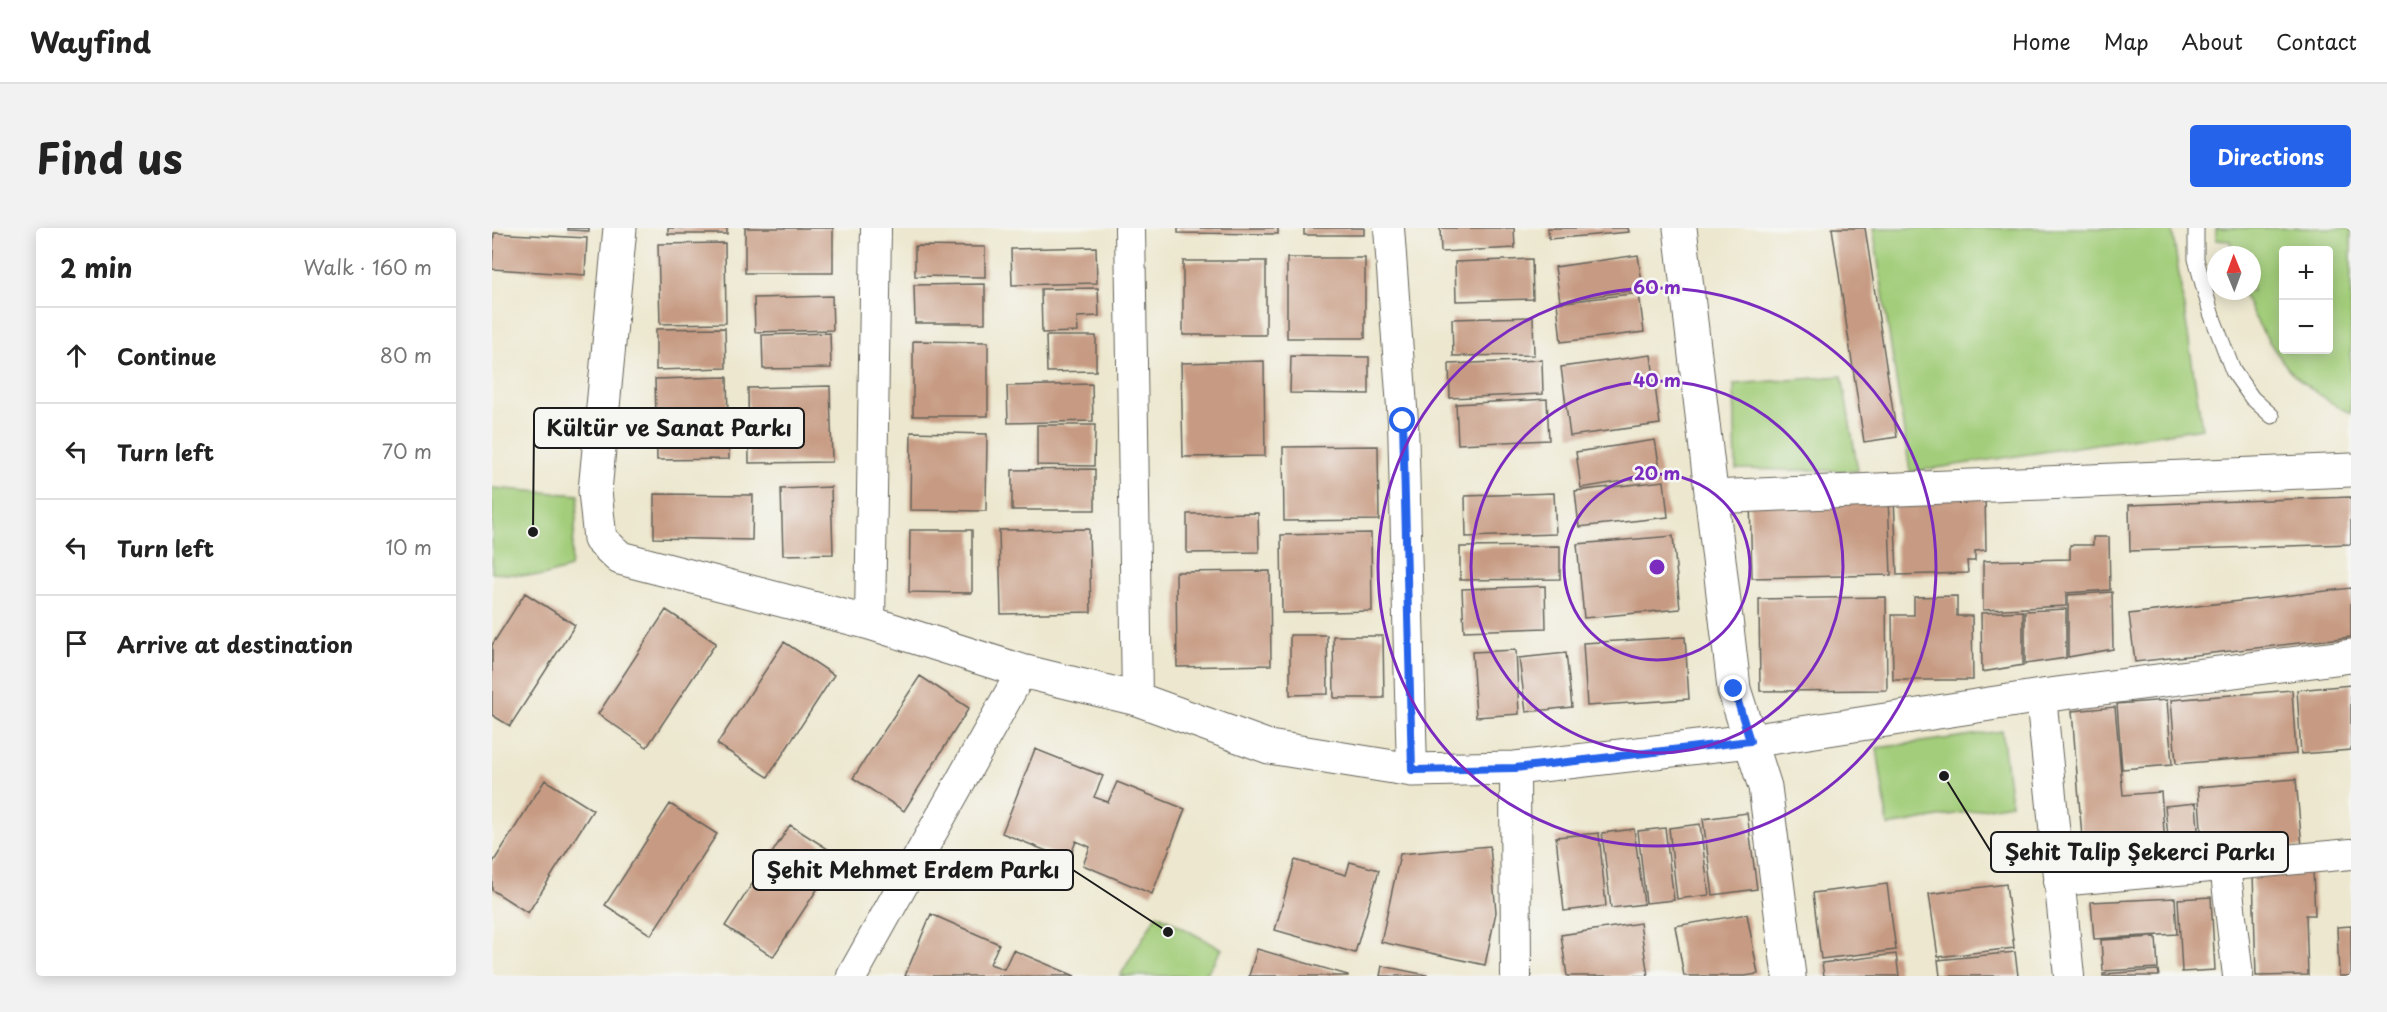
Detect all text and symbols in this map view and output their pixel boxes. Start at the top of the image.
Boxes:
text: Wayfind [30,20,151,63]
text: Home [2012,25,2071,57]
text: Map [2104,25,2149,57]
text: About [2182,25,2243,57]
text: Contact [2276,25,2357,57]
text: Find us [36,125,183,188]
button: Directions [2190,125,2351,187]
north arrow [2207,246,2261,300]
map controls [2279,246,2333,354]
button: + [2279,246,2333,300]
text: 2 min [60,248,133,287]
text: Walk · 160 m [304,252,432,282]
text: 60 m [1633,273,1681,300]
button: − [2279,300,2333,354]
icon: ahead [60,339,93,372]
text: Continue [117,339,216,372]
text: 80 m [380,340,432,370]
text: 40 m [1633,366,1681,393]
route start [1389,407,1415,433]
callout: Kültür ve Sanat Parkı [534,408,804,448]
text: Kültür ve Sanat Parkı [546,410,792,443]
icon: left [60,435,93,468]
text: Turn left [117,435,214,468]
text: 70 m [382,436,432,466]
text: 20 m [1634,459,1680,486]
icon: left [60,531,93,564]
text: Turn left [117,531,214,564]
text: 10 m [385,532,432,562]
centre of rings [1647,557,1667,577]
icon: arrive [60,627,93,660]
text: Arrive at destination [117,627,353,660]
route end [1720,675,1746,701]
callout: Şehit Talip Şekerci Parkı [1991,832,2288,872]
text: Şehit Talip Şekerci Parkı [2005,834,2275,867]
callout: Şehit Mehmet Erdem Parkı [753,850,1073,890]
text: Şehit Mehmet Erdem Parkı [766,852,1060,885]

